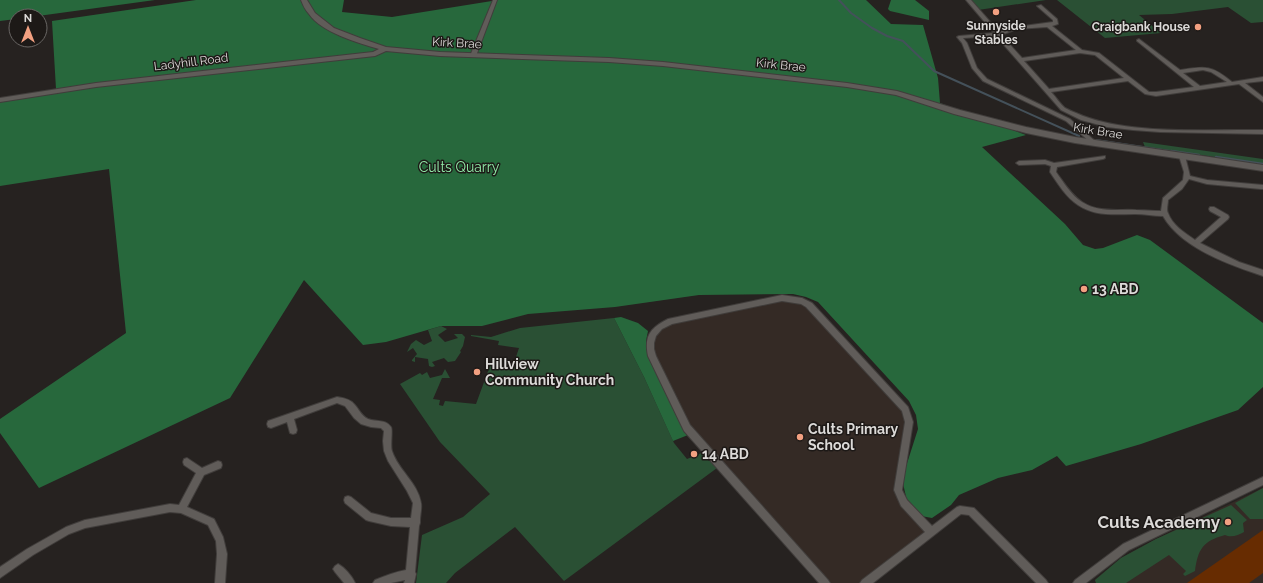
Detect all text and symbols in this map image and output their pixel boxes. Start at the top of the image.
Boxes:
marker: Sunnyside Stables [991,7,1001,17]
north arrow [8,8,48,48]
text: N [24,12,32,25]
place label: Sunnyside Stables [966,19,1026,47]
place label: Craigbank House [1092,20,1190,34]
marker: Craigbank House [1193,22,1203,32]
street label: Kirk Brae [432,35,482,51]
street label: Ladyhill Road [153,50,229,74]
street label: Kirk Brae [756,55,806,75]
street label: Kirk Brae [1072,120,1124,142]
park label: Cults Quarry [419,159,500,175]
place label: 13 ABD [1092,281,1139,297]
marker: 13 ABD [1079,284,1089,294]
place label: Hillview Community Church [485,356,614,388]
marker: Hillview Community Church [472,367,482,377]
place label: Cults Primary School [808,421,898,453]
marker: Cults Primary School [795,432,805,442]
place label: 14 ABD [702,446,749,462]
marker: 14 ABD [689,449,699,459]
place label: Cults Academy [1097,512,1221,532]
marker: Cults Academy [1223,517,1233,527]

